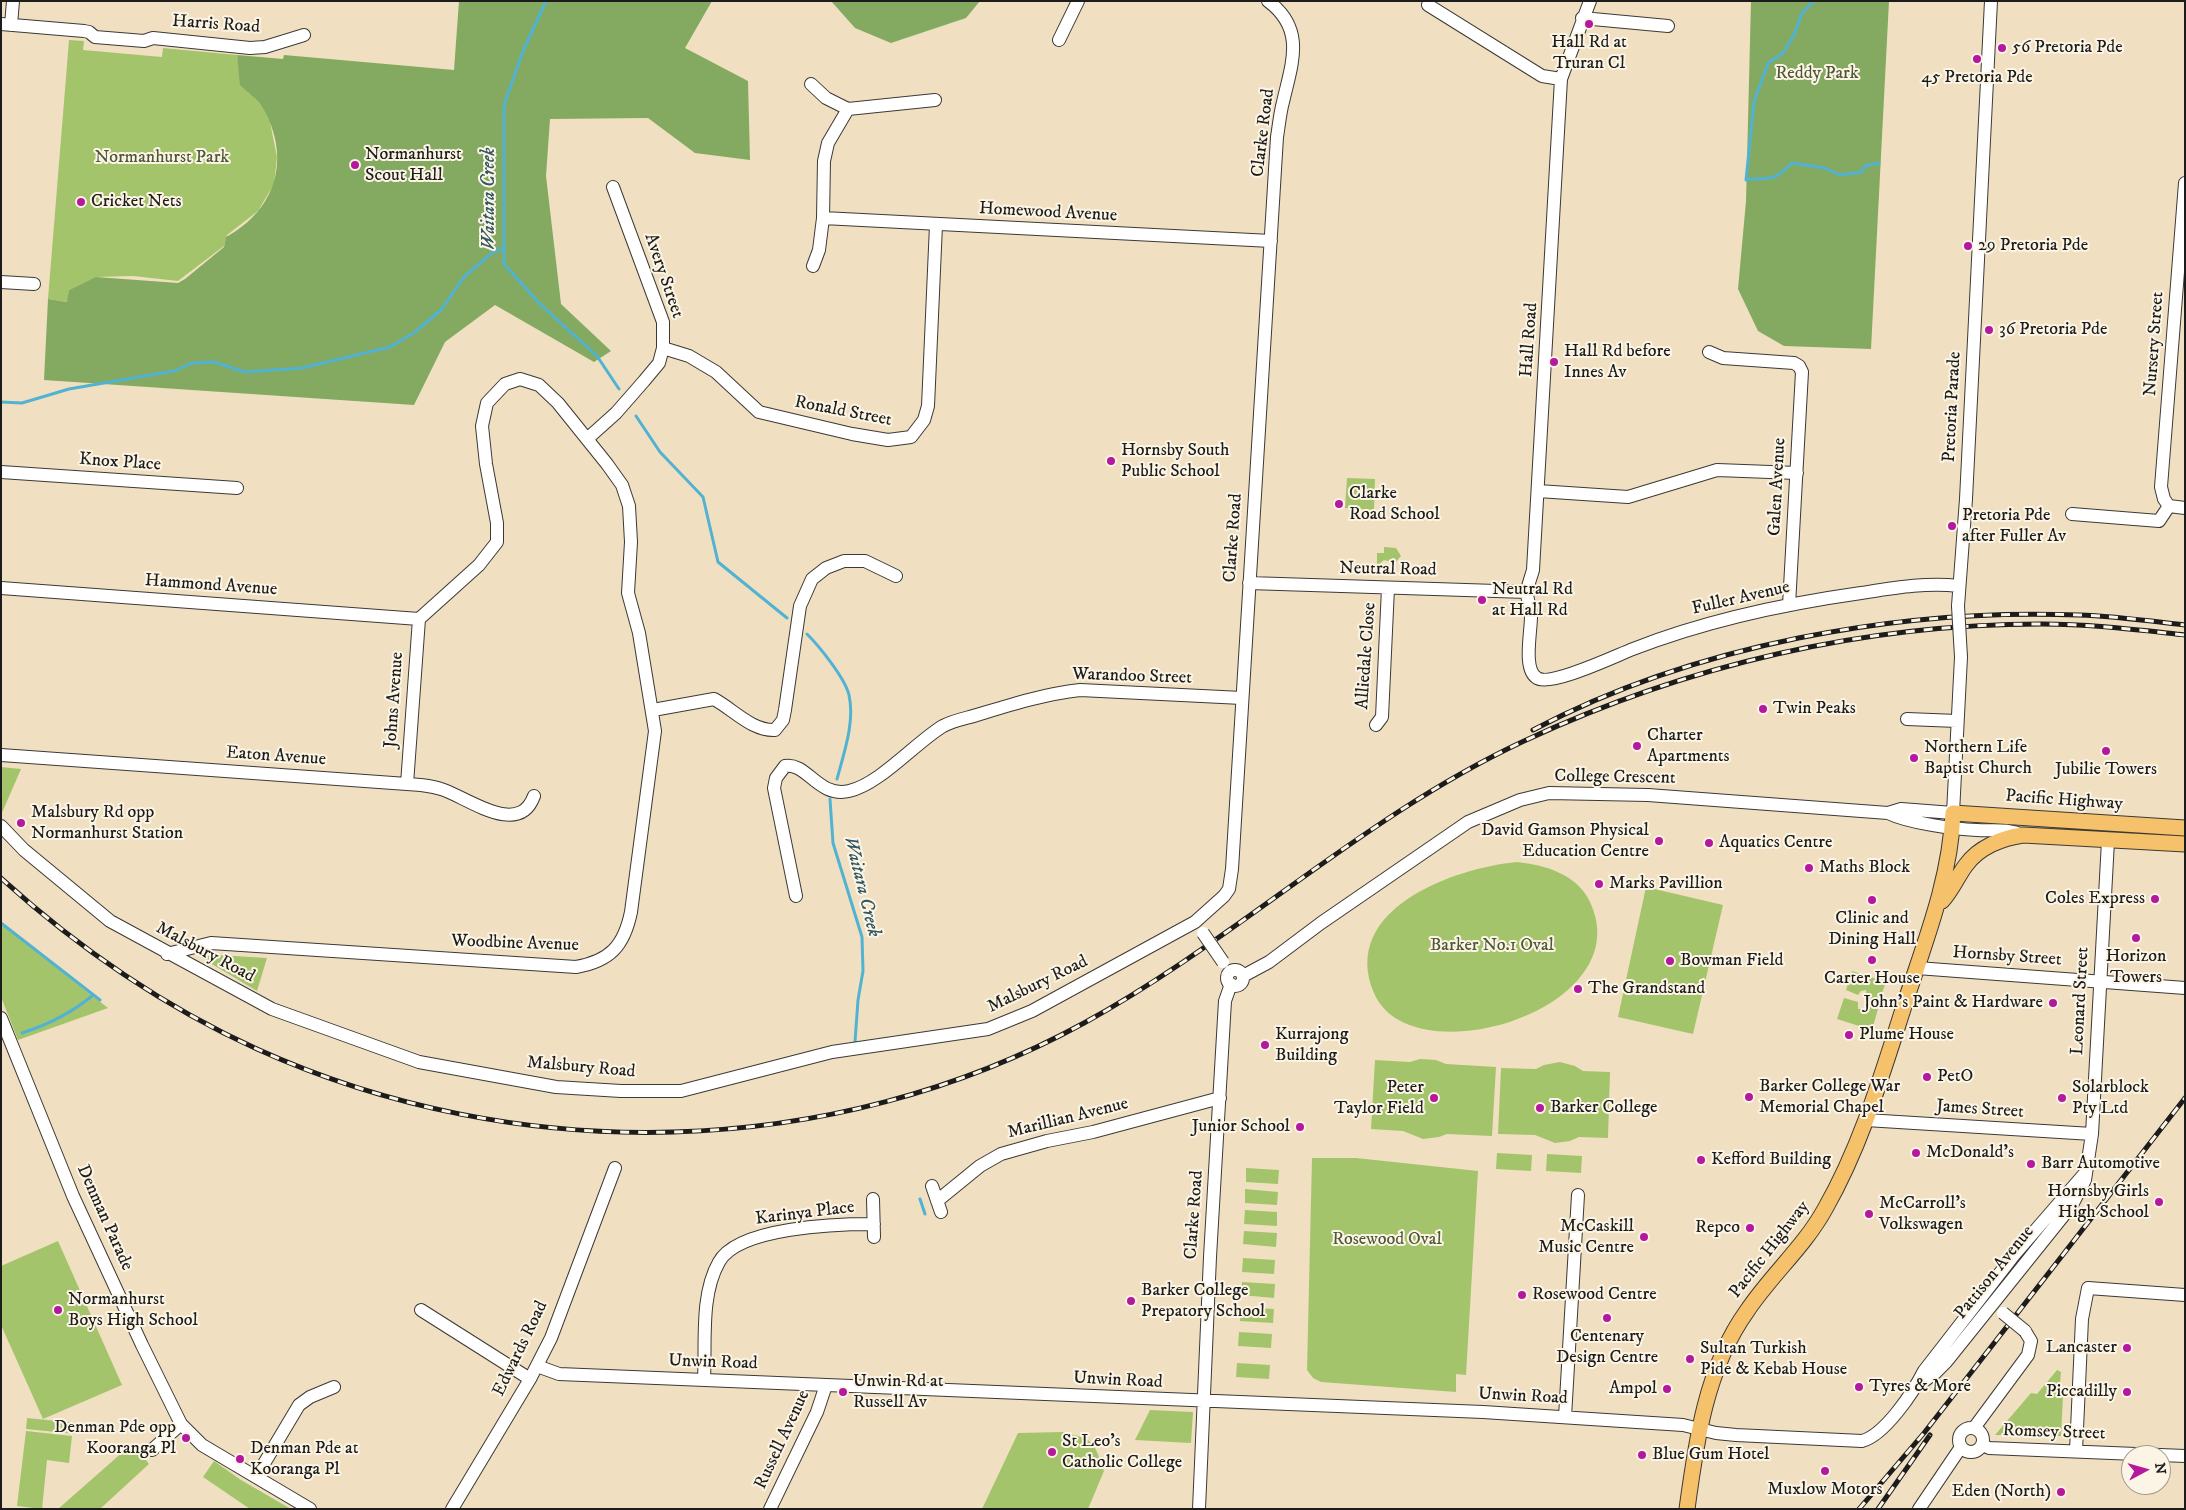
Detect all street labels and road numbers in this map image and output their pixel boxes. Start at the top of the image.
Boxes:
street label: Harris Road [171,11,261,39]
street label: Clarke Road [1248,88,1280,178]
street label: Homewood Avenue [978,199,1118,227]
street label: Avery Street [638,231,688,321]
street label: Nursery Street [2141,291,2169,397]
street label: Hall Road [1517,302,1543,378]
street label: Pretoria Parade [1939,351,1967,463]
street label: Ronald Street [793,392,893,432]
street label: Galen Avenue [1765,437,1791,537]
street label: Knox Place [78,449,162,477]
street label: Clarke Road [1220,493,1248,583]
street label: Neutral Road [1339,558,1437,582]
street label: Hammond Avenue [144,571,278,601]
street label: Fuller Avenue [1690,577,1792,621]
street label: Alliedale Close [1352,602,1382,710]
street label: Johns Avenue [381,651,409,749]
street label: Warandoo Street [1072,664,1192,690]
street label: Eaton Avenue [225,743,327,771]
street label: College Crescent [1554,766,1676,790]
street label: Pacific Highway [2005,786,2123,816]
street label: Malsbury Road [152,918,258,988]
street label: Woodbine Avenue [451,931,579,957]
street label: Hornsby Street [1952,942,2062,972]
street label: Leonard Street [2067,946,2095,1056]
street label: Malsbury Road [984,951,1092,1019]
street label: Malsbury Road [526,1052,636,1084]
street label: Marillian Avenue [1005,1094,1131,1144]
street label: James Street [1935,1096,2025,1124]
street label: Denman Parade [71,1162,137,1274]
street label: Clarke Road [1181,1170,1209,1260]
street label: Karinya Place [754,1197,856,1231]
street label: Pacific Highway [1725,1197,1815,1303]
street label: Pattison Avenue [1951,1222,2039,1324]
street label: Edwards Road [489,1298,553,1400]
street label: Unwin Road [668,1351,758,1375]
street label: Unwin Road [1073,1368,1163,1394]
street label: Unwin Road [1478,1384,1568,1410]
street label: Russell Avenue [751,1387,815,1493]
street label: Romsey Street [2002,1420,2106,1446]

